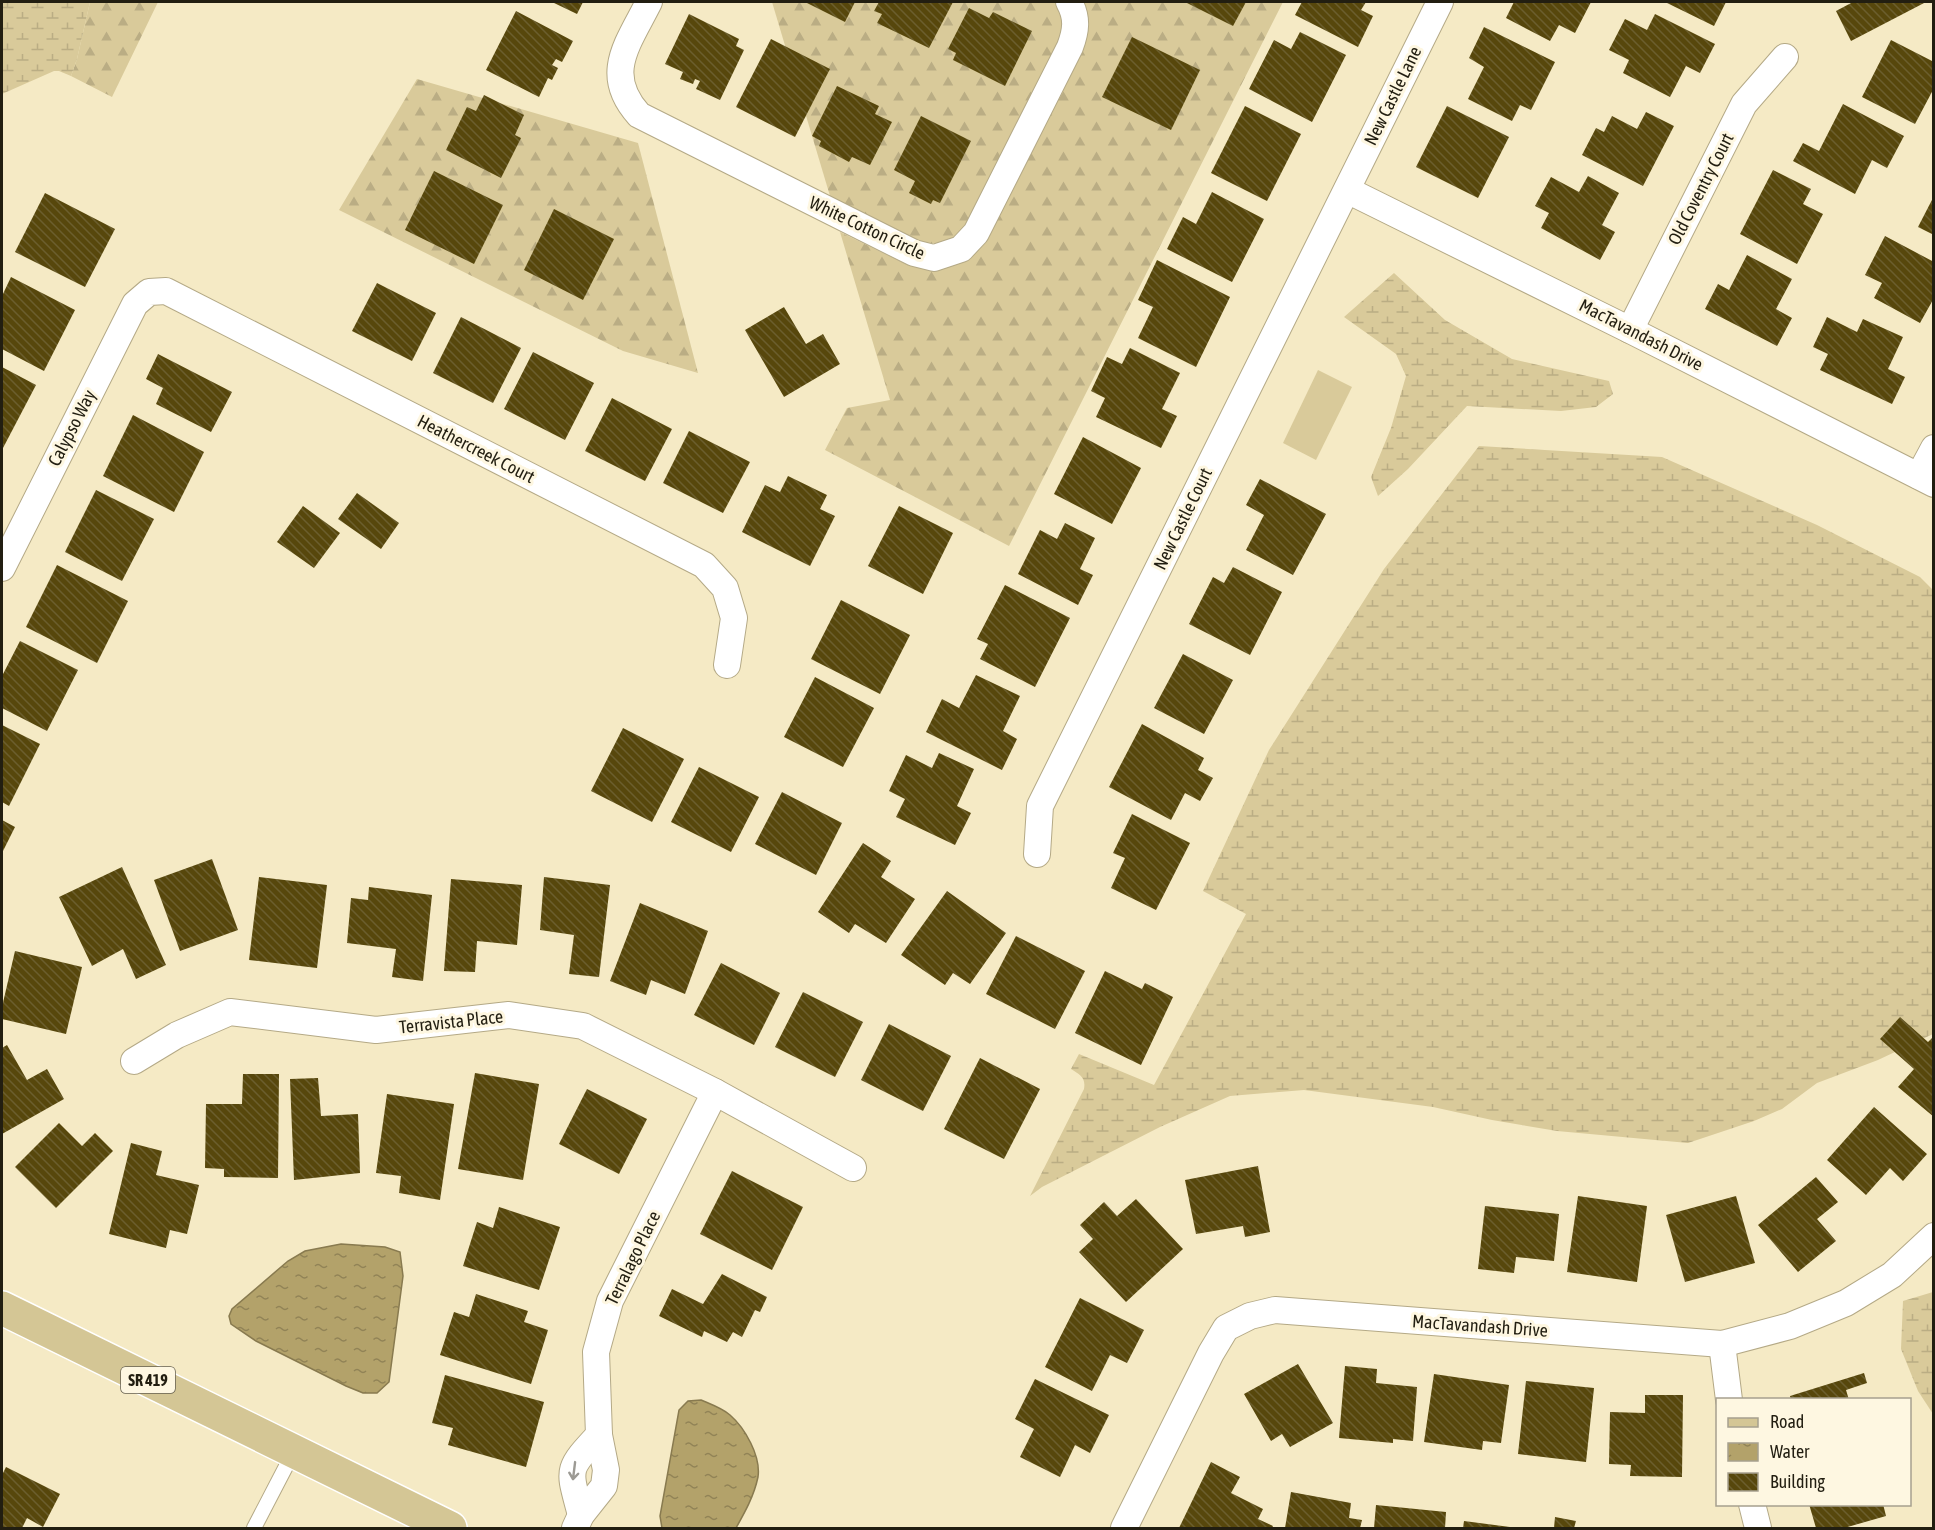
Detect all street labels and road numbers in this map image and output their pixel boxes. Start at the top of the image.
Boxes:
street label: New Castle Lane [1360,43,1426,149]
street label: Old Coventry Court [1663,129,1738,248]
street label: White Cotton Circle [806,192,928,263]
street label: MacTavandash Drive [1576,294,1707,375]
street label: Calypso Way [43,386,100,469]
street label: Heathercreek Court [414,410,538,487]
street label: New Castle Court [1149,464,1216,573]
street label: Terravista Place [398,1006,504,1037]
street label: Terralago Place [601,1207,664,1308]
street label: MacTavandash Drive [1412,1310,1549,1341]
road number: SR 419 [121,1367,175,1393]

